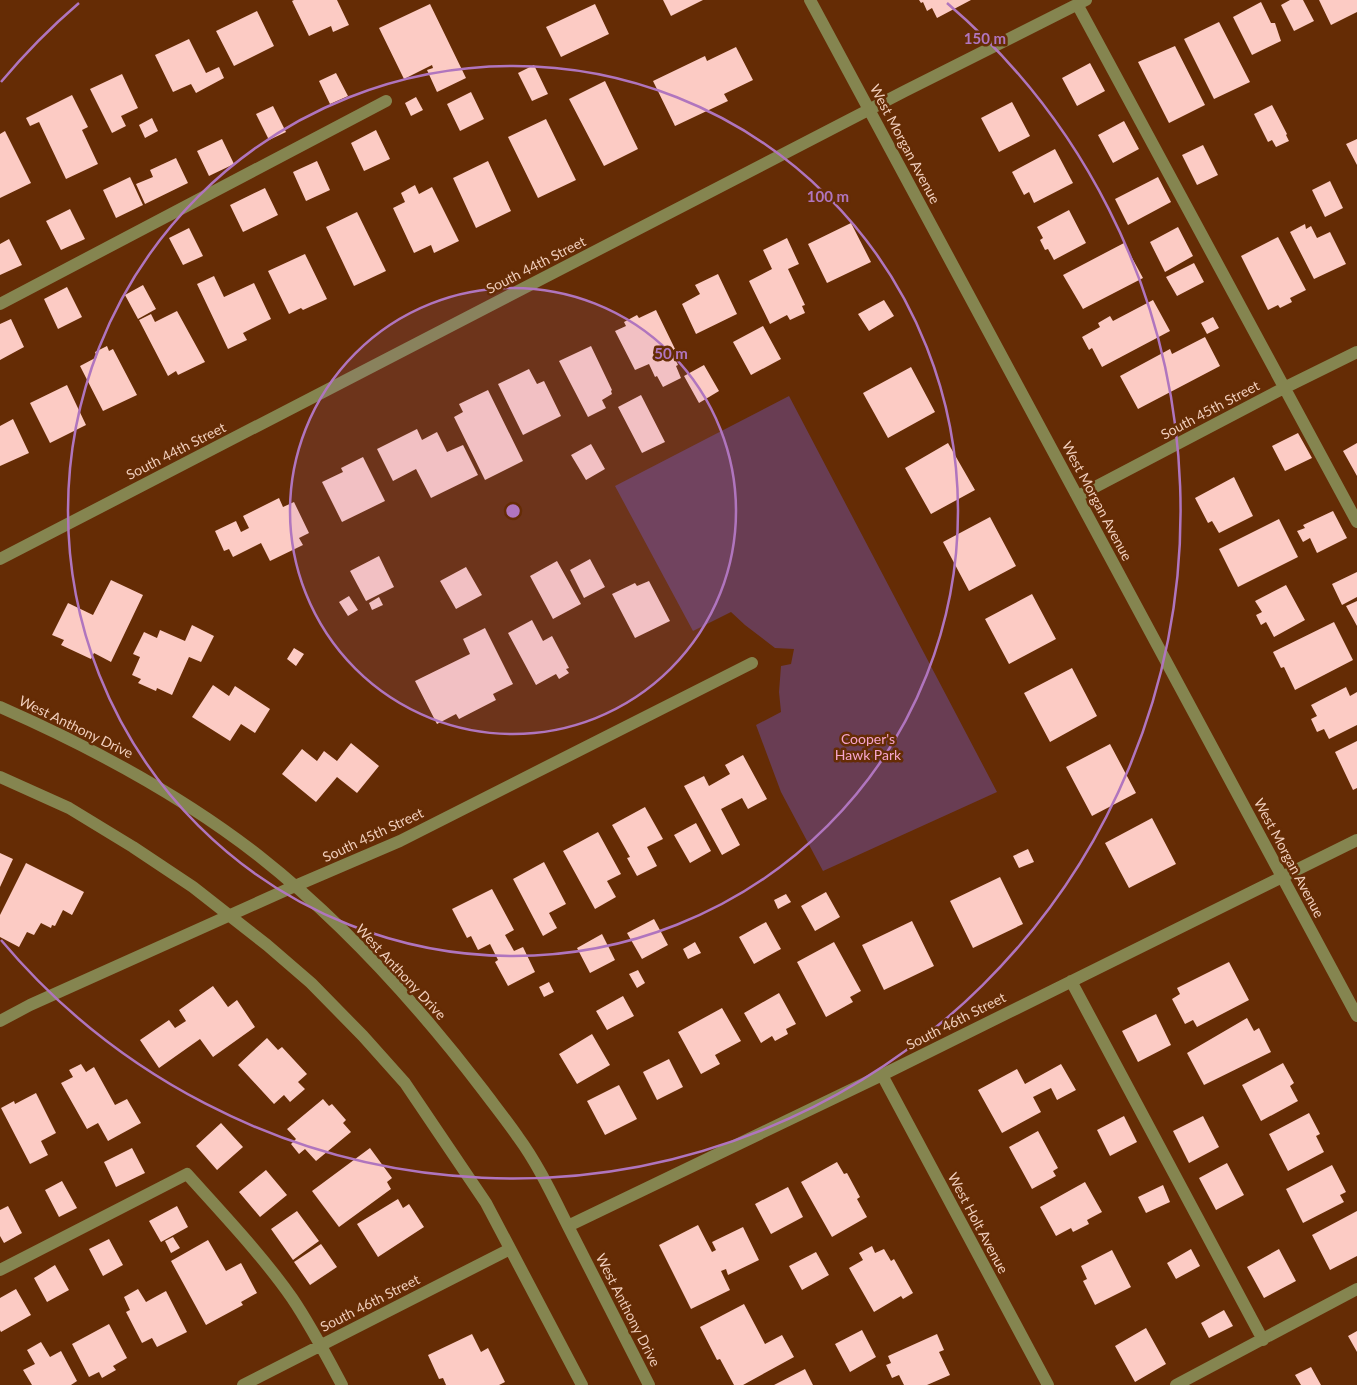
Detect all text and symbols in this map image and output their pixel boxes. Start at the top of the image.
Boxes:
text: 150 m [964,29,1006,47]
street label: West Morgan Avenue [867,81,944,206]
text: 100 m [807,187,849,205]
street label: South 44th Street [483,232,588,297]
text: 50 m [654,344,688,362]
street label: South 45th Street [1158,376,1262,443]
street label: South 44th Street [123,418,228,483]
street label: West Morgan Avenue [1059,438,1136,563]
centre of rings [504,502,522,520]
street label: West Anthony Drive [16,692,136,762]
park label: Cooper's Hawk Park [835,730,902,763]
street label: West Morgan Avenue [1251,795,1328,920]
street label: South 45th Street [320,804,426,865]
street label: West Anthony Drive [353,920,450,1023]
street label: South 46th Street [903,988,1008,1053]
street label: West Holt Avenue [945,1169,1012,1276]
street label: West Anthony Drive [593,1250,664,1369]
street label: South 46th Street [317,1270,422,1335]

